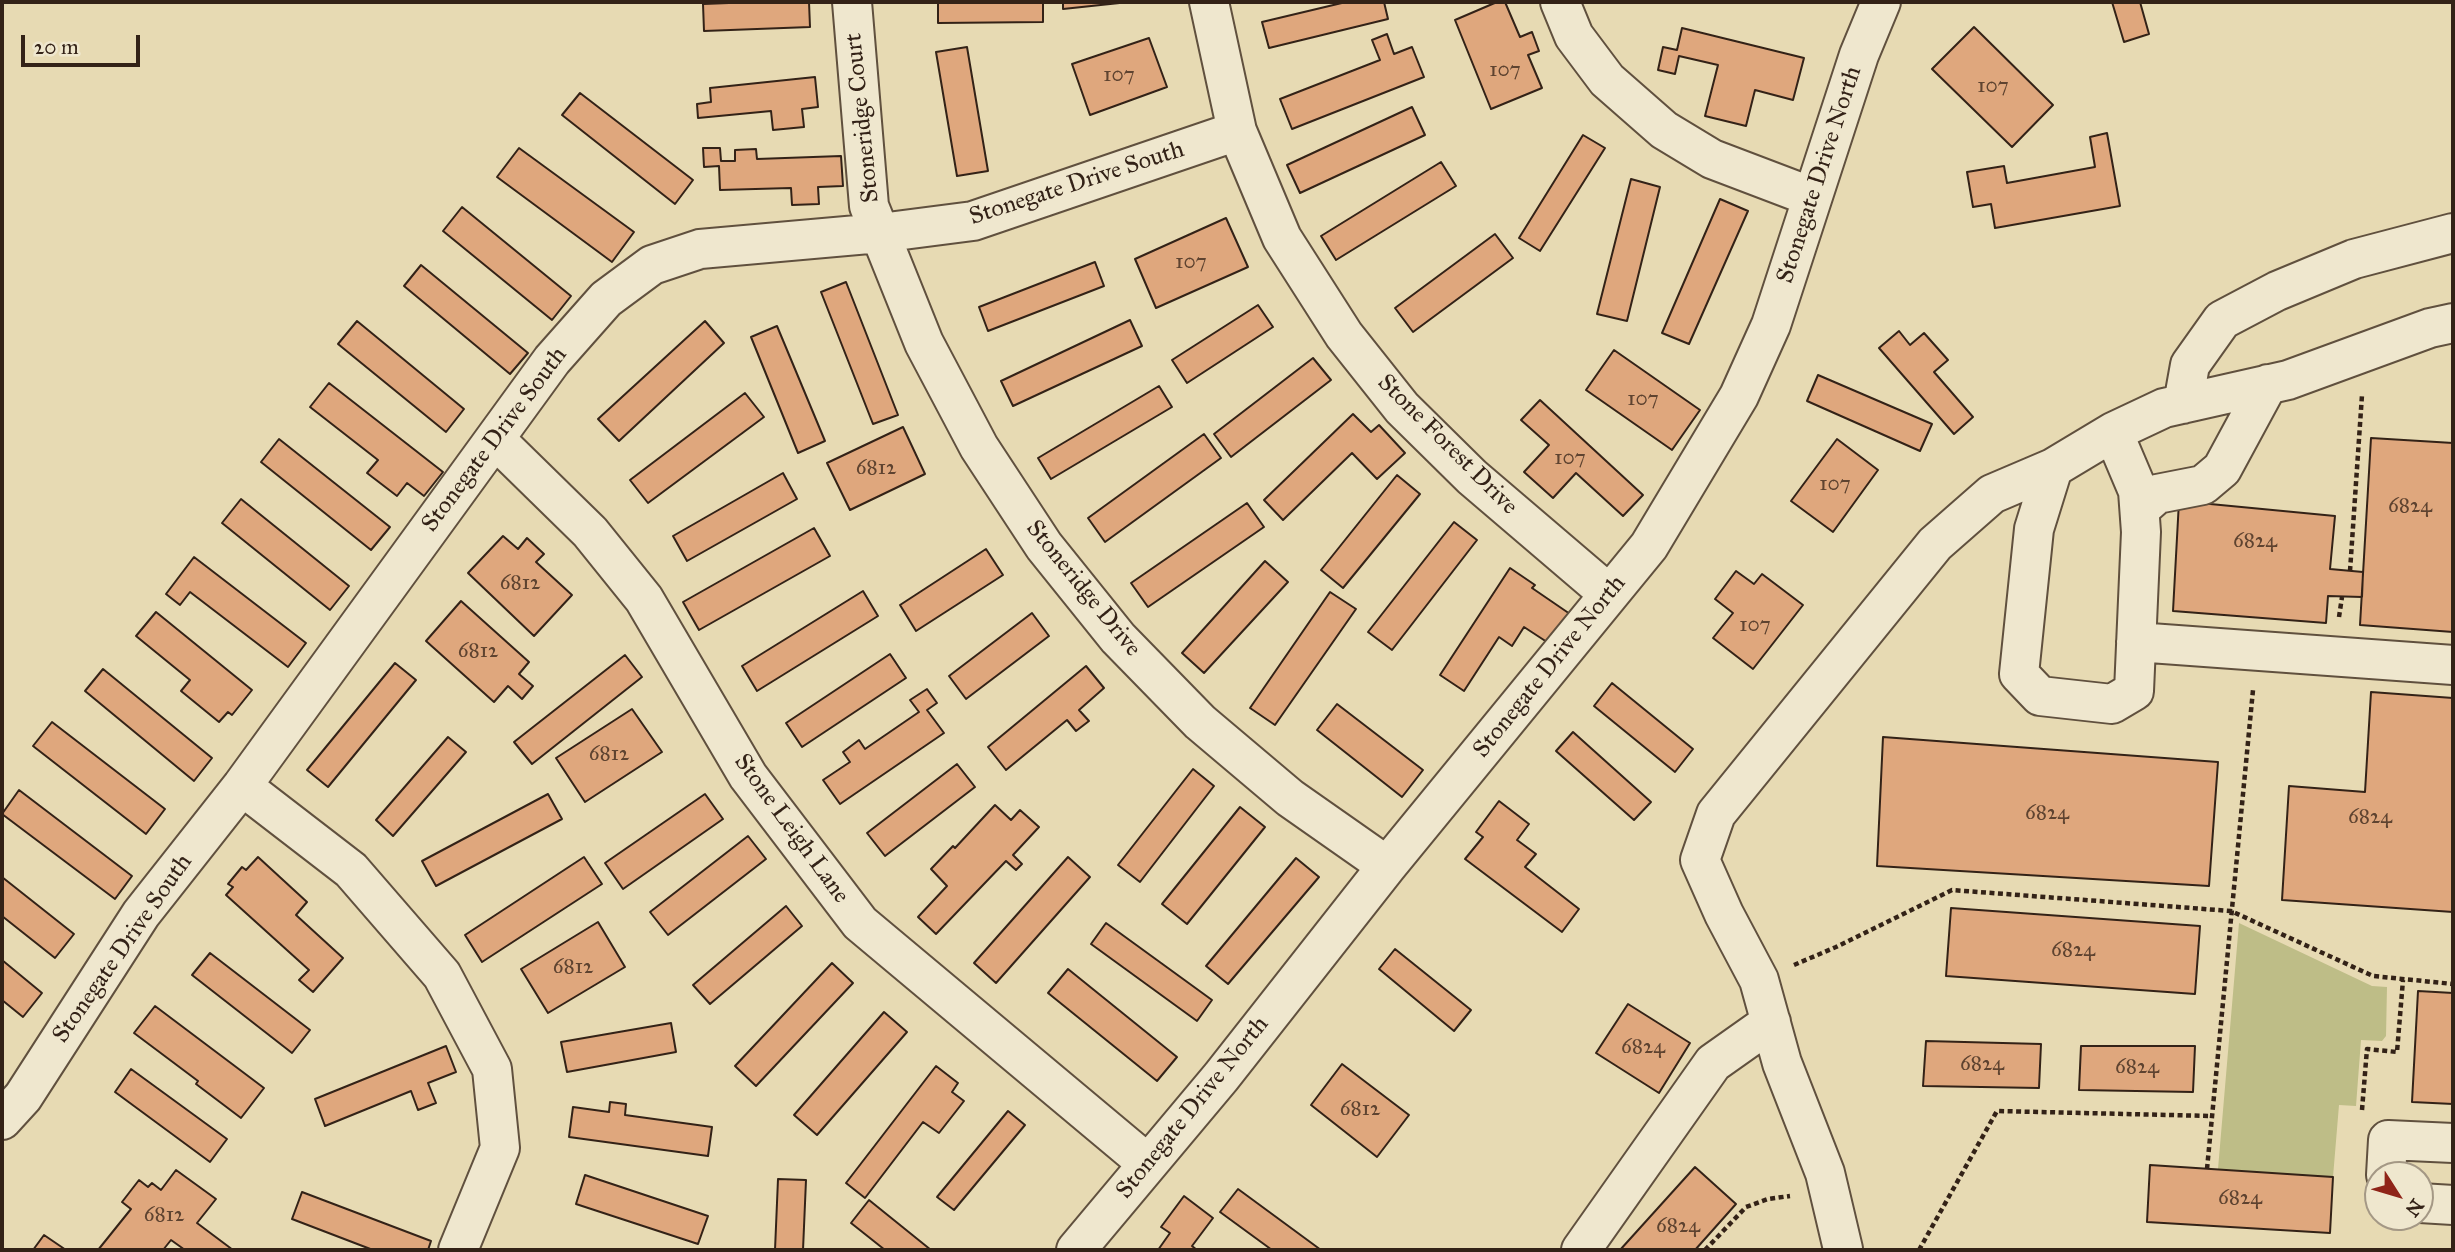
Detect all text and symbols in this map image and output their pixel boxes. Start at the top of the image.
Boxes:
scale bar [24,21,144,65]
street label: Stoneridge Court [840,32,886,204]
text: 20 m [34,34,79,60]
house number: 107 [1489,58,1521,84]
house number: 107 [1103,63,1135,89]
street label: Stonegate Drive North [1771,63,1869,287]
house number: 107 [1977,74,2009,100]
street label: Stonegate Drive South [966,136,1188,232]
house number: 107 [1175,250,1207,276]
street label: Stonegate Drive South [416,342,574,538]
street label: Stone Forest Drive [1371,369,1523,521]
house number: 107 [1627,387,1659,413]
house number: 107 [1554,446,1586,472]
house number: 6812 [856,456,896,482]
house number: 107 [1819,472,1851,498]
house number: 6824 [2388,494,2432,520]
street label: Stoneridge Drive [1019,515,1147,663]
house number: 6824 [2233,529,2277,555]
street label: Stonegate Drive North [1468,570,1632,764]
house number: 6812 [500,571,540,597]
house number: 107 [1739,613,1771,639]
house number: 6812 [458,639,498,665]
house number: 6812 [589,742,629,768]
street label: Stone Leigh Lane [727,749,855,909]
house number: 6824 [2025,801,2069,827]
house number: 6824 [2348,805,2392,831]
street label: Stonegate Drive South [47,849,199,1049]
house number: 6824 [2051,938,2095,964]
house number: 6812 [553,955,593,981]
street label: Stonegate Drive North [1111,1011,1275,1205]
house number: 6824 [1621,1035,1665,1061]
house number: 6824 [1960,1052,2004,1078]
house number: 6824 [2115,1055,2159,1081]
house number: 6812 [1340,1097,1380,1123]
north arrow [2364,1161,2434,1231]
house number: 6824 [2218,1186,2262,1212]
text: N [2401,1194,2429,1221]
house number: 6812 [144,1203,184,1229]
house number: 6824 [1656,1214,1700,1240]

